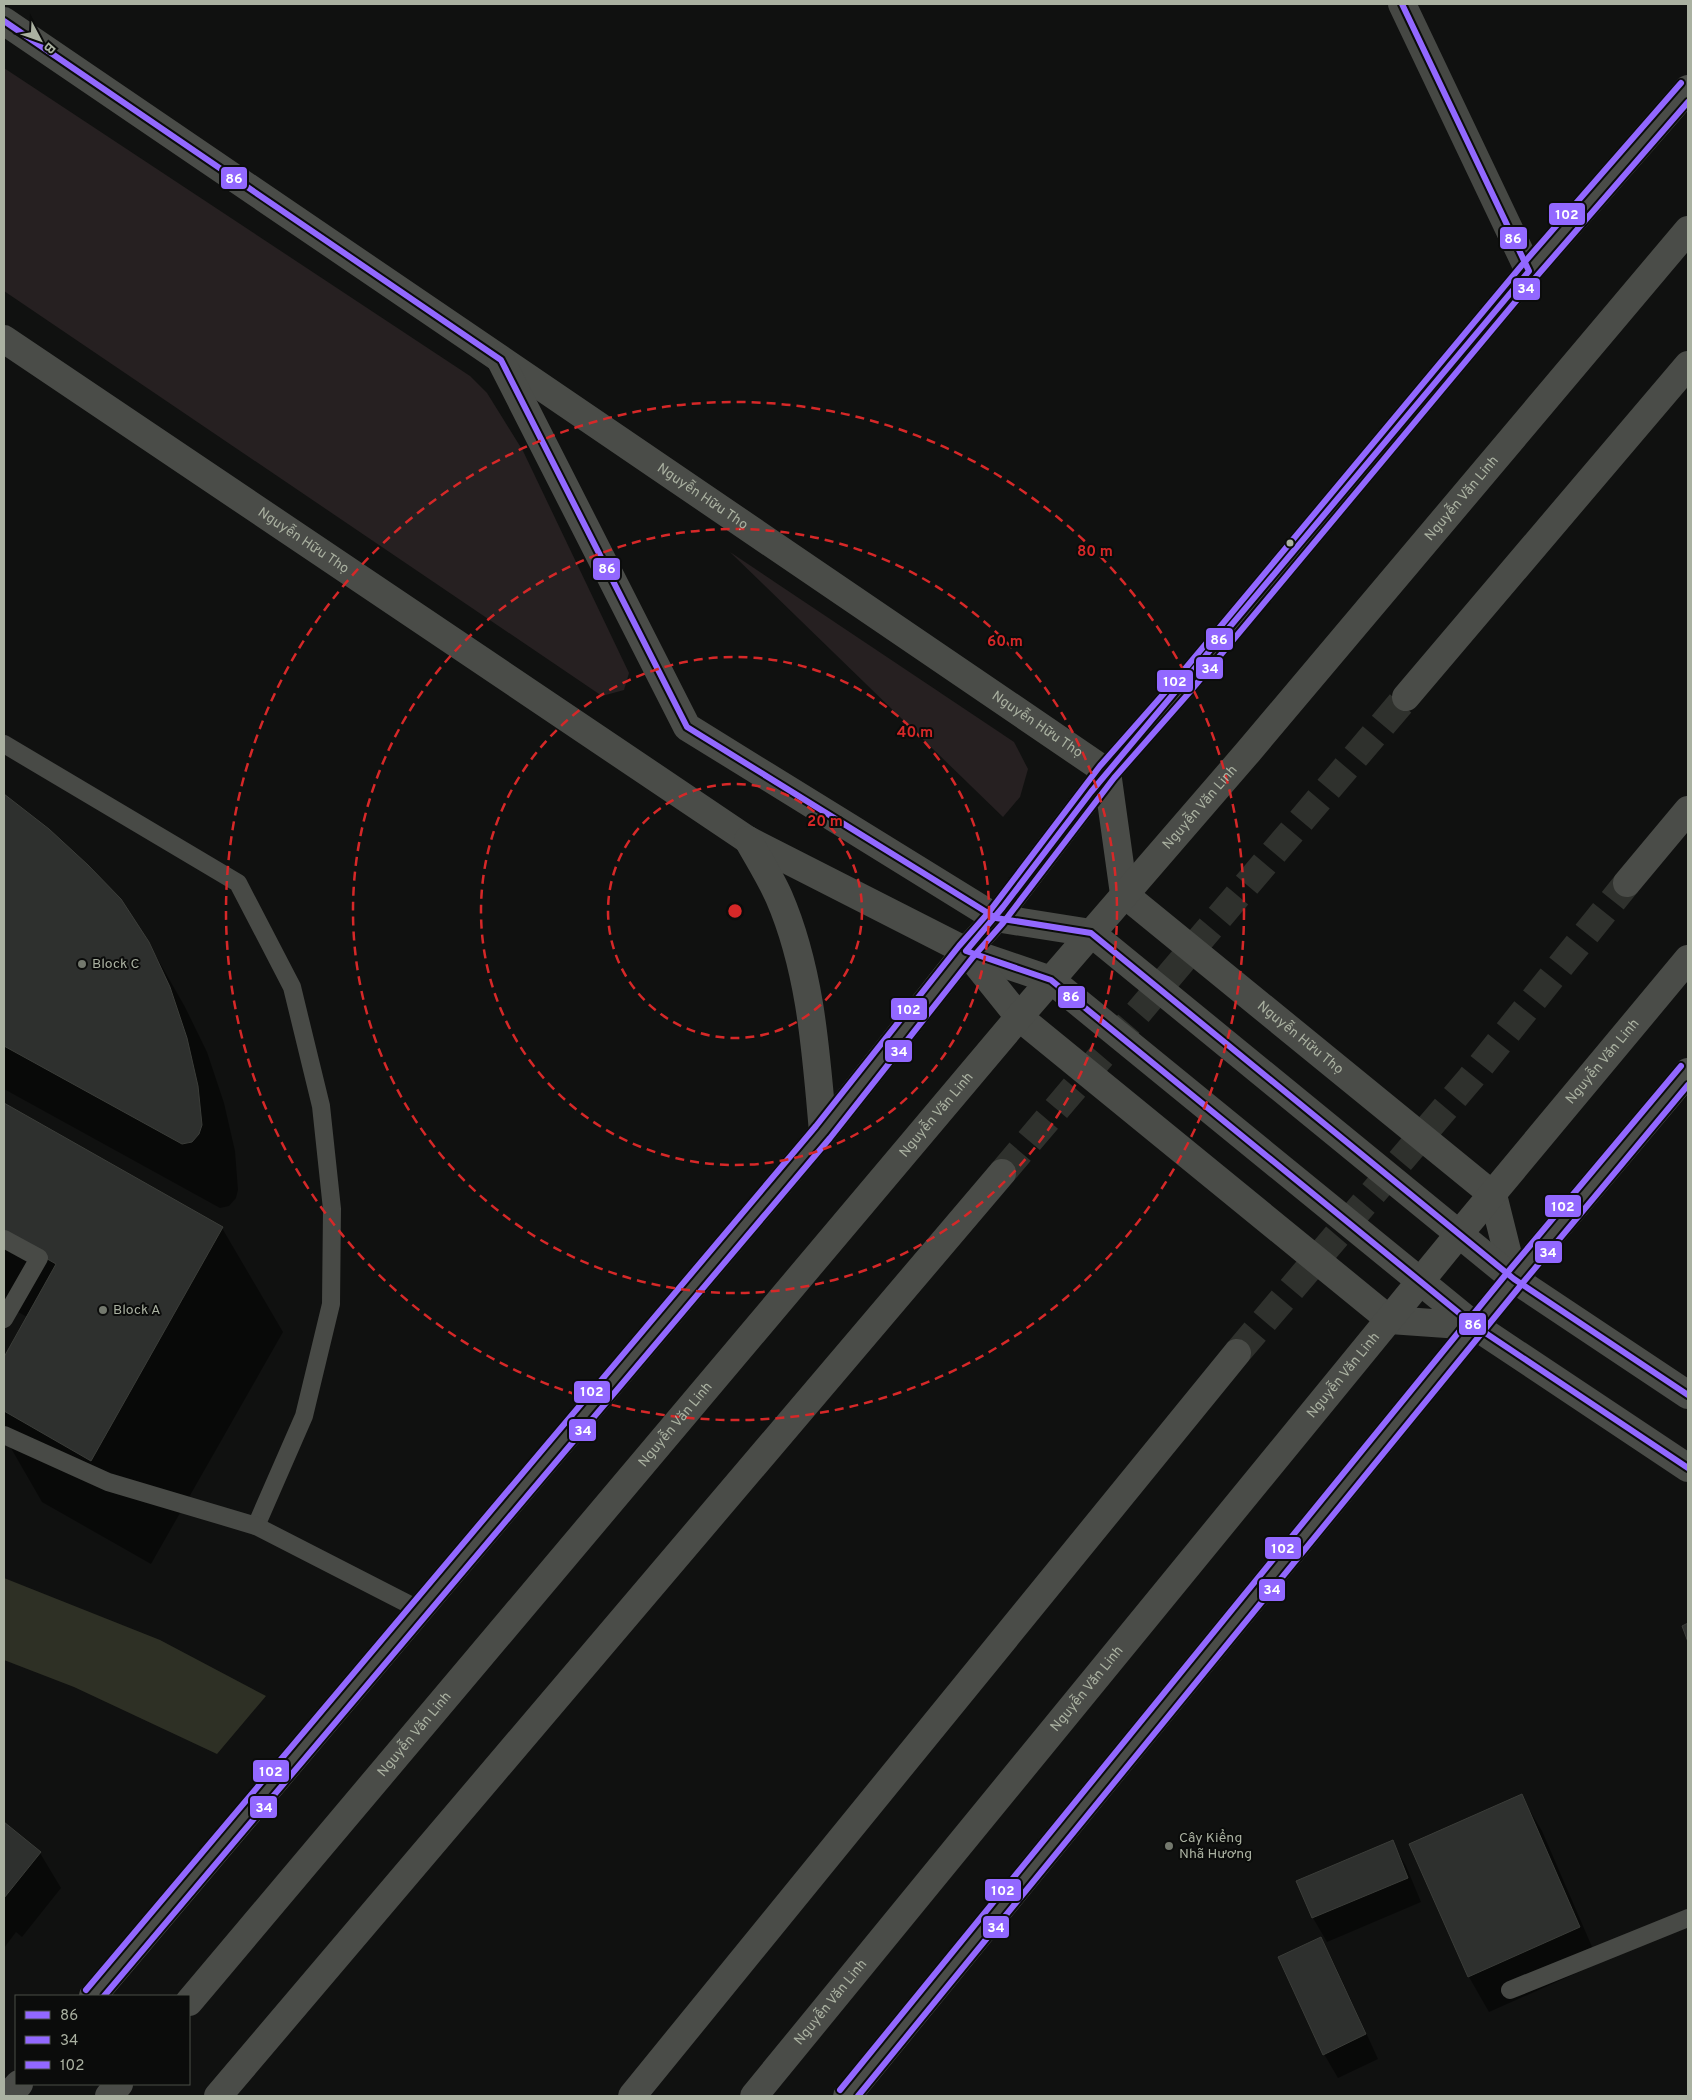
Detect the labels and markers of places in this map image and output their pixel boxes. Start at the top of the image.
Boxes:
unlabelled marker [1285,538,1295,548]
centre of rings [726,902,744,920]
place label: Block C [92,956,140,973]
marker: Block C [76,958,88,970]
place label: Block A [113,1302,161,1319]
marker: Block A [97,1304,109,1316]
place label: Cây Kiểng Nhã Hương [1179,1829,1252,1863]
marker: Cây Kiểng Nhã Hương [1163,1840,1175,1852]

